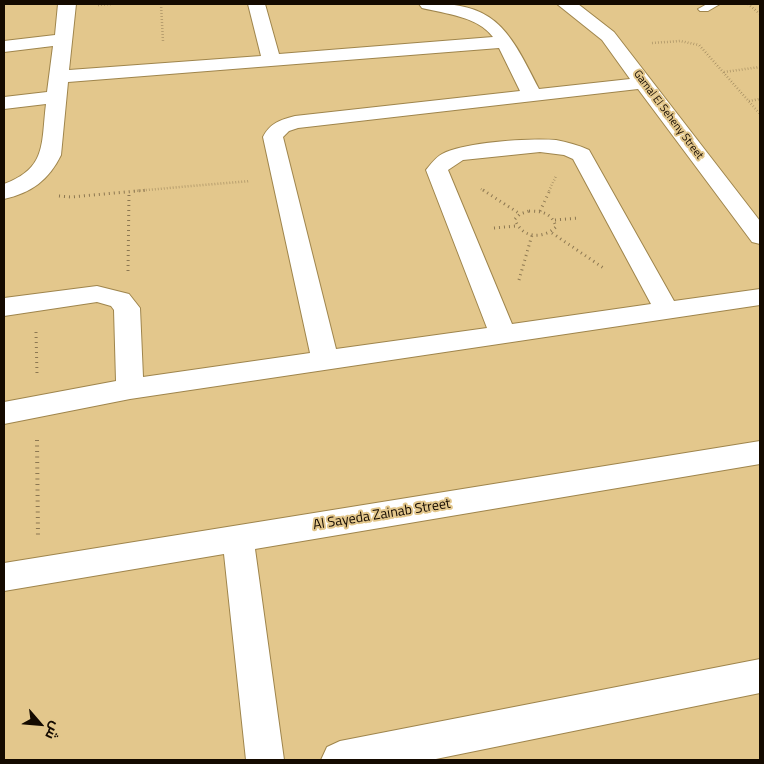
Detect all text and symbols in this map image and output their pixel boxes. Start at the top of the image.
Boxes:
street label: Gamal El Seheny Street [630,68,706,162]
street label: Al Sayeda Zainab Street [312,496,452,534]
north arrow [15,699,65,749]
text: ش [40,718,67,744]

